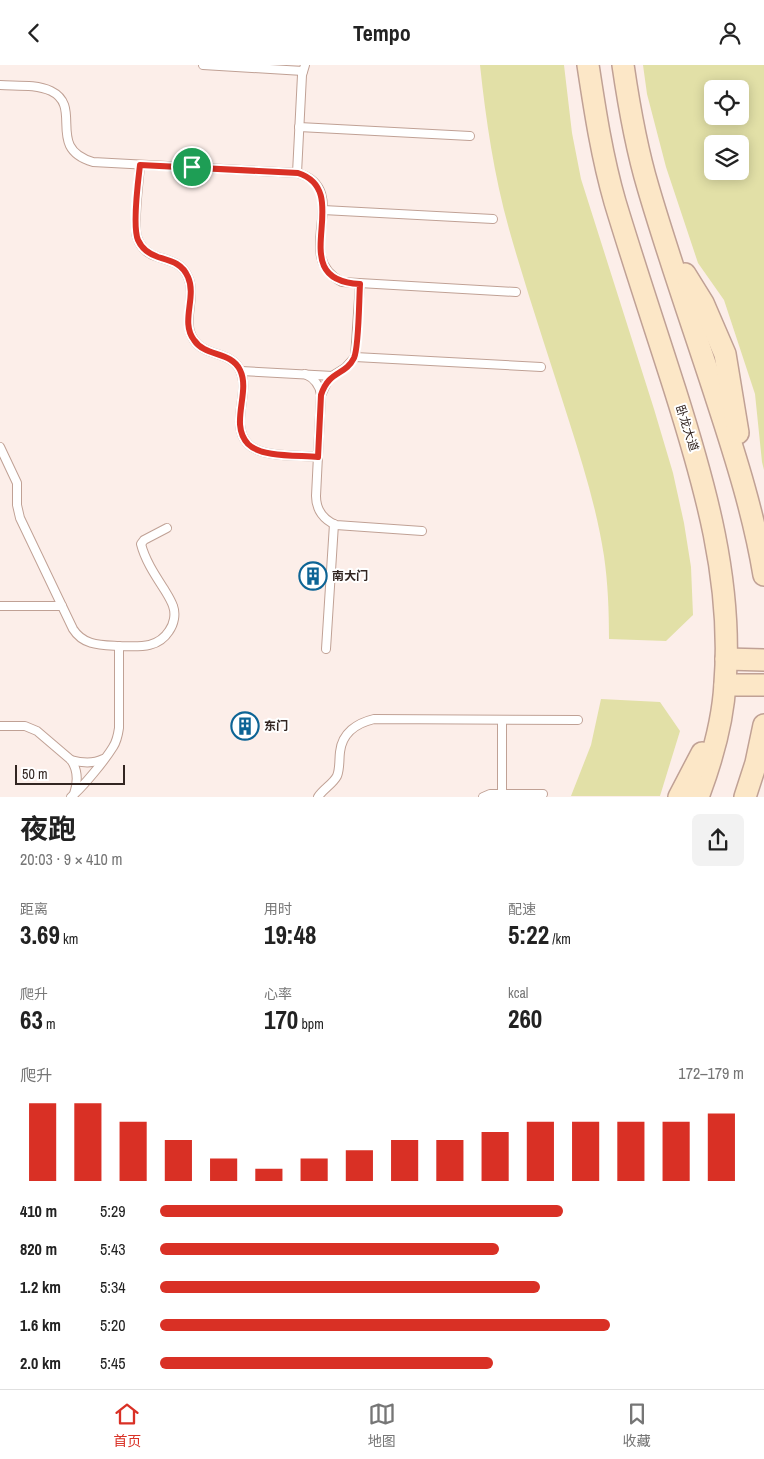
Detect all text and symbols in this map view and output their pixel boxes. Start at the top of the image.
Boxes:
text: Tempo [353,18,411,48]
icon: back [20,19,48,47]
icon: person [716,19,744,47]
map controls [704,80,749,180]
button: locate [704,80,749,125]
button: layers [704,135,749,180]
pin [171,146,213,188]
icon: arrive [178,153,206,181]
street label: 卧龙大道 [672,403,702,453]
building icon: 南大门 [298,561,328,591]
place label: 南大门 [332,568,368,584]
building icon: 东门 [230,711,260,741]
place label: 东门 [264,718,288,734]
scale bar [15,761,125,785]
text: 50 m [22,765,48,783]
text: 夜跑 [20,810,76,848]
button: share [692,814,744,866]
text: 20:03 · 9 × 410 m [20,848,123,870]
text: 距离 [20,900,48,918]
text: 用时 [264,900,292,918]
text: 配速 [508,900,536,918]
text: 3.69 [20,918,60,952]
text: 19:48 [264,918,316,952]
text: 5:22 [508,918,549,952]
text: km [60,930,78,948]
text: /km [549,930,571,948]
text: kcal [508,984,528,1002]
text: 爬升 [20,985,48,1003]
text: 心率 [264,985,292,1003]
text: 260 [508,1002,542,1036]
text: 63 [20,1003,43,1037]
text: 170 [264,1003,298,1037]
text: m [43,1015,56,1033]
text: bpm [298,1015,324,1033]
text: 172–179 m [678,1062,744,1084]
text: 爬升 [20,1064,52,1086]
text: 410 m [20,1200,57,1222]
text: 5:29 [100,1200,126,1222]
text: 820 m [20,1238,57,1260]
text: 5:43 [100,1238,126,1260]
text: 1.2 km [20,1276,61,1298]
text: 5:34 [100,1276,126,1298]
text: 1.6 km [20,1314,61,1336]
text: 5:20 [100,1314,126,1336]
text: 2.0 km [20,1352,61,1374]
text: 5:45 [100,1352,126,1374]
tab: 首页 [113,1400,141,1450]
tab: 地图 [368,1400,396,1450]
tab: 收藏 [623,1400,651,1450]

